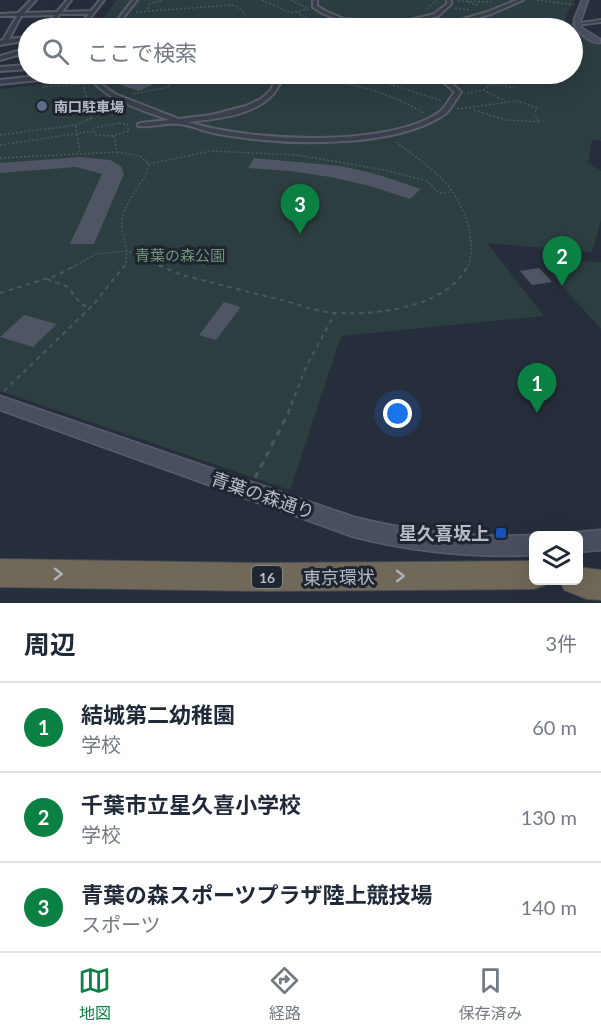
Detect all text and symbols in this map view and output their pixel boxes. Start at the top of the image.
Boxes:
search box [18,18,583,84]
icon: search [39,35,72,68]
text: ここで検索 [87,39,197,66]
place label: 南口駐車場 [54,98,124,115]
marker: 南口駐車場 [35,99,49,113]
pin: 3 [280,184,320,234]
pin: 2 [542,236,582,286]
park label: 青葉の森公園 [135,246,225,264]
pin: 1 [518,364,556,413]
your location [383,399,412,428]
street label: 青葉の森通り [208,467,318,523]
place label: 星久喜坂上 [399,522,489,544]
marker: 星久喜坂上 [494,526,508,540]
map controls [529,531,583,585]
button: layers [529,531,583,585]
street label: 東京環状 [303,565,375,589]
road number: 16 [252,566,282,588]
one-way arrow [54,568,63,580]
one-way arrow [396,570,405,582]
text: 周辺 [24,628,76,660]
text: 3件 [545,631,577,655]
text: 結城第二幼稚園 [81,701,235,728]
text: 1 [38,715,49,739]
text: 60 m [532,715,577,739]
text: 学校 [81,732,121,756]
text: 千葉市立星久喜小学校 [81,791,301,818]
text: 2 [38,805,49,829]
text: 130 m [521,805,577,829]
text: 学校 [81,822,121,846]
text: 青葉の森スポーツプラザ陸上競技場 [81,881,433,908]
text: 3 [38,895,49,919]
text: 140 m [521,895,577,919]
text: スポーツ [81,912,161,936]
tab: 地図 [78,964,111,1024]
tab: 経路 [268,964,301,1024]
tab: 保存済み [458,964,522,1024]

